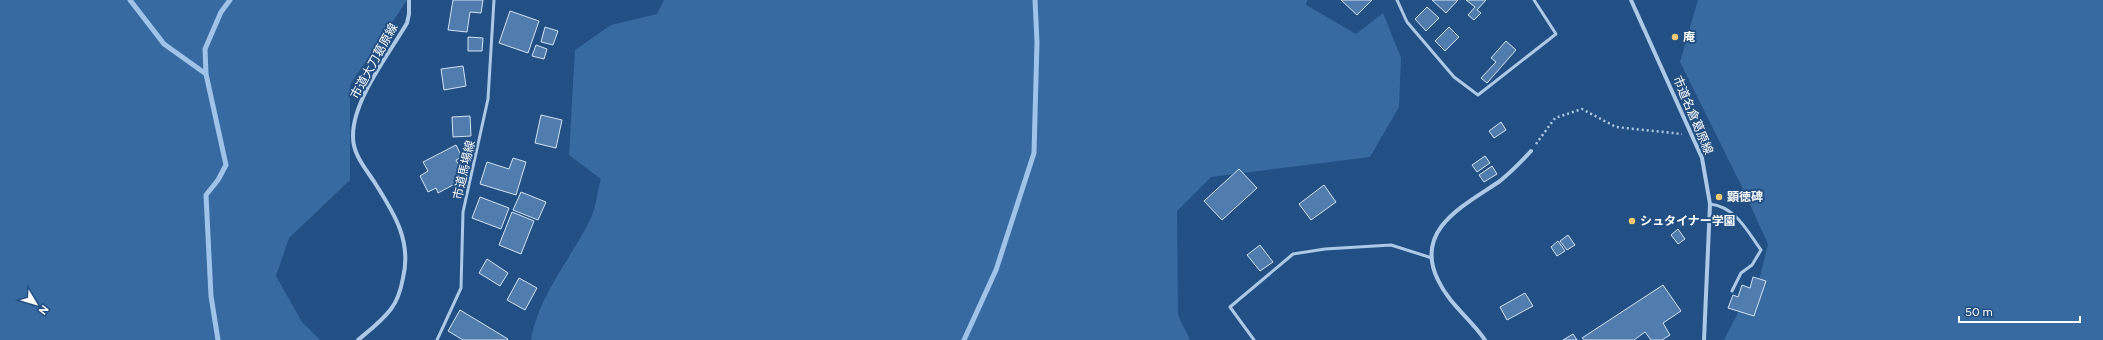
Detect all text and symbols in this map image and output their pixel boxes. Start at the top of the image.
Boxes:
street label: 市道大刀葛原線 [348,21,400,101]
place label: 庵 [1683,30,1695,44]
marker: 庵 [1670,32,1680,42]
street label: 市道名倉葛原線 [1670,74,1716,156]
street label: 市道馬場線 [450,139,478,201]
place label: 顕徳碑 [1727,190,1763,204]
marker: 顕徳碑 [1714,192,1724,202]
place label: シュタイナー学園 [1640,214,1736,228]
marker: シュタイナー学園 [1627,216,1637,226]
north arrow [16,284,56,324]
scale bar [1959,298,2080,324]
text: N [36,302,51,317]
text: 50 m [1965,305,1993,319]

